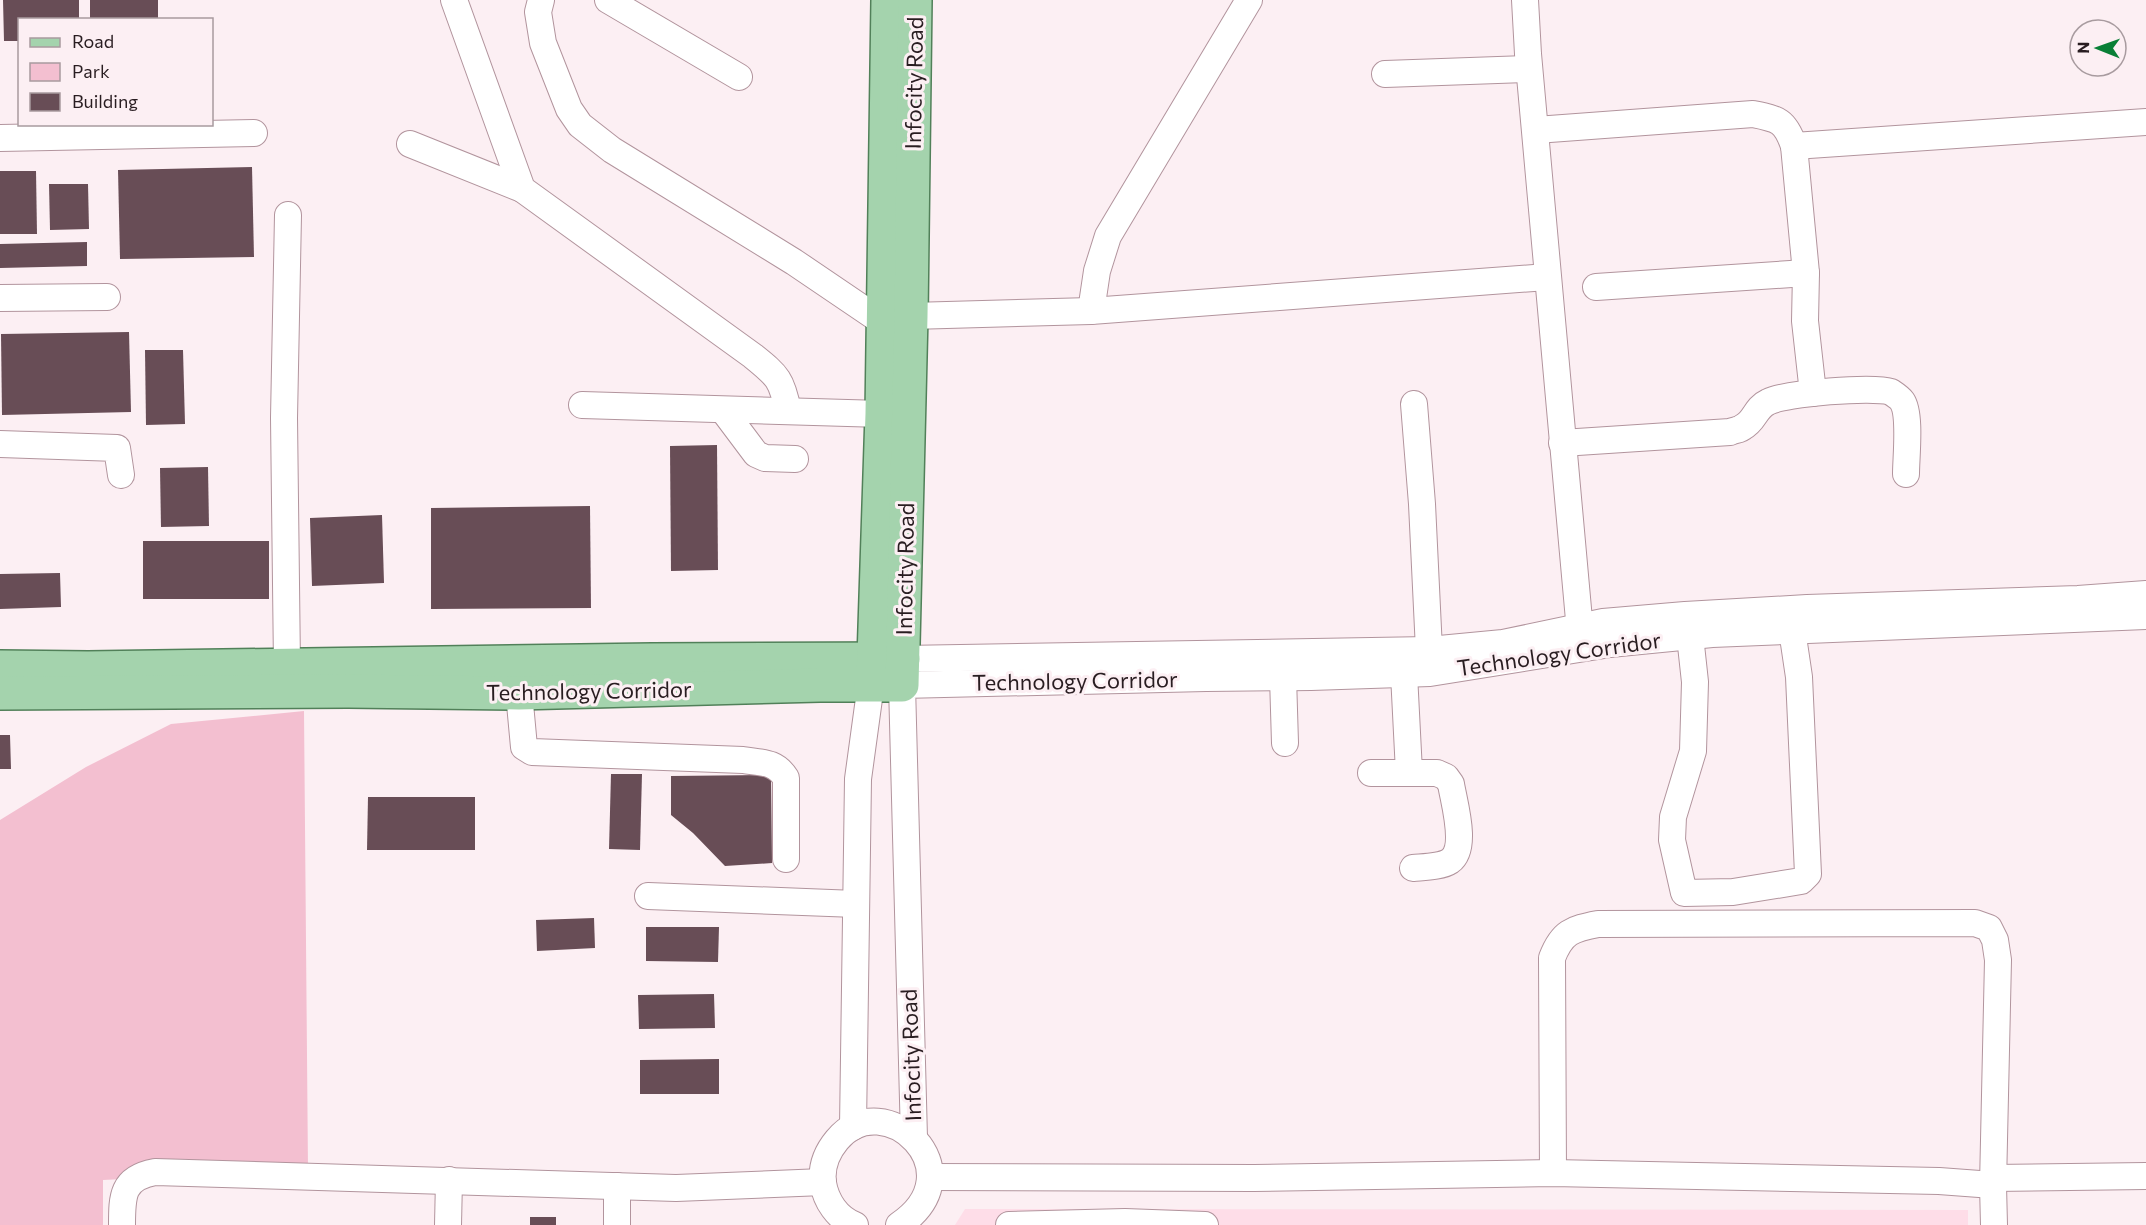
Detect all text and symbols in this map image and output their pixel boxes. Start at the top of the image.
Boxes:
street label: Infocity Road [899,16,928,150]
legend [18,18,213,126]
north arrow [2068,18,2128,78]
text: Road [72,30,114,52]
text: N [2073,42,2092,54]
text: Park [72,60,110,82]
text: Building [72,90,138,112]
street label: Infocity Road [890,502,919,636]
street label: Technology Corridor [1455,626,1663,681]
street label: Technology Corridor [972,665,1178,696]
street label: Technology Corridor [486,675,692,706]
street label: Infocity Road [895,988,926,1122]

